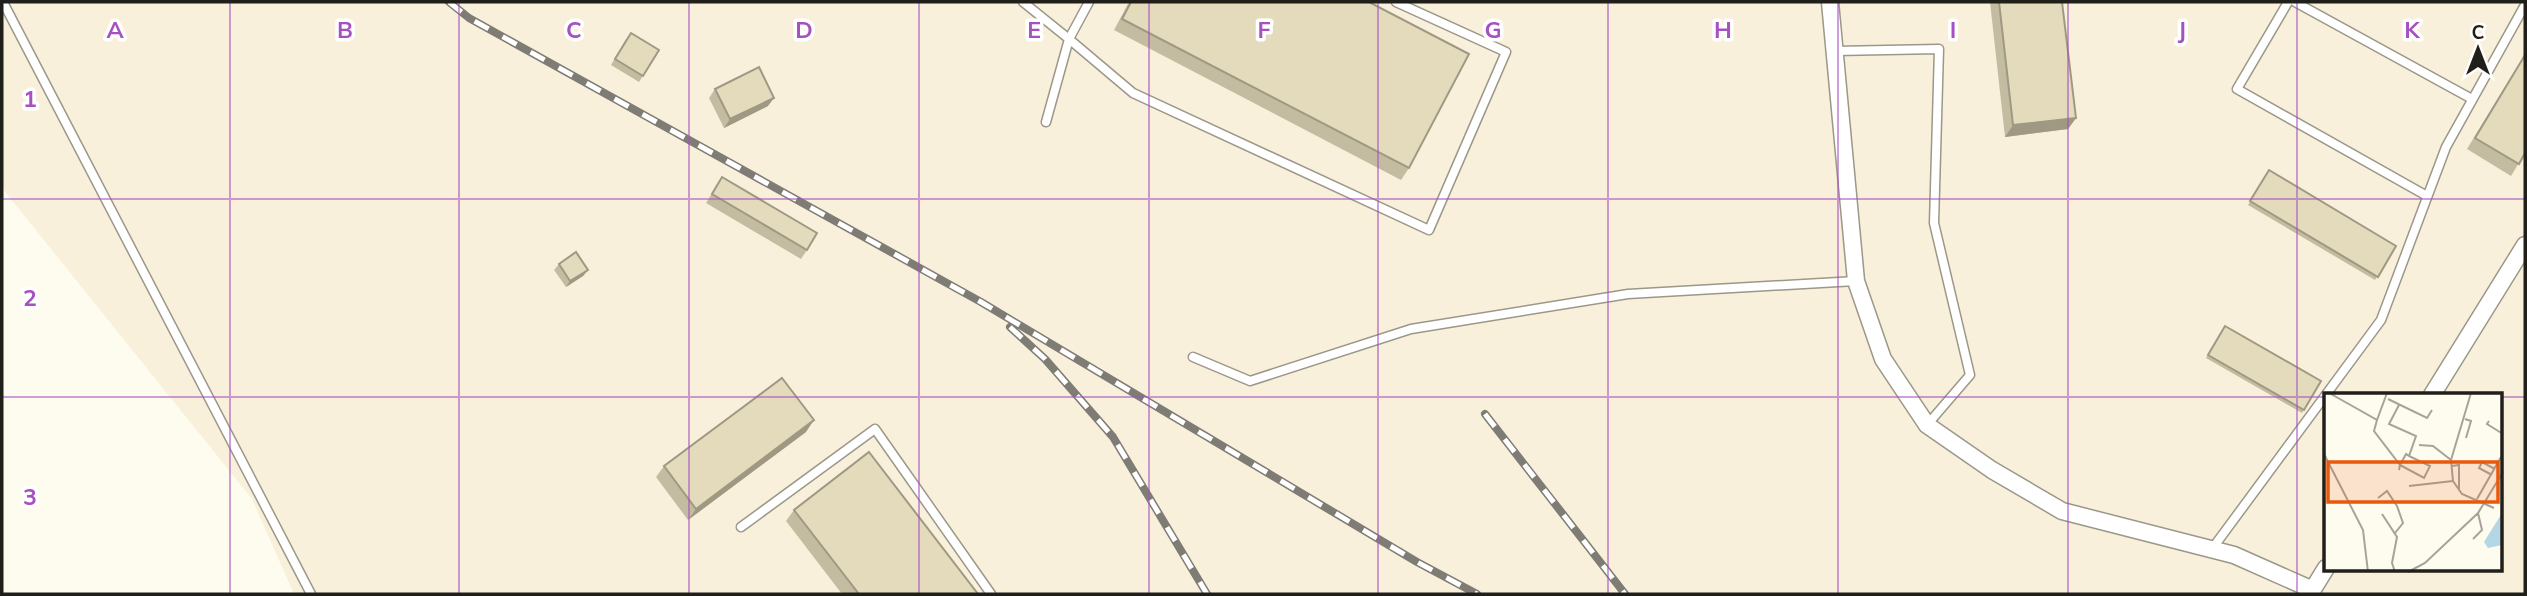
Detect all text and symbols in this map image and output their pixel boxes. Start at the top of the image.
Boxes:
north arrow [2443,14,2513,84]
text: A [106,15,124,44]
text: B [337,15,353,44]
text: C [566,15,582,44]
text: D [795,15,813,44]
text: E [1027,15,1041,44]
text: F [1257,15,1271,44]
text: G [1484,15,1502,44]
text: H [1714,15,1732,44]
text: I [1950,15,1956,44]
text: J [2178,15,2186,44]
text: K [2404,15,2421,44]
text: С [2471,20,2485,44]
text: 1 [23,84,37,113]
text: 2 [23,283,37,312]
inset map [2324,393,2502,572]
text: 3 [23,482,37,511]

